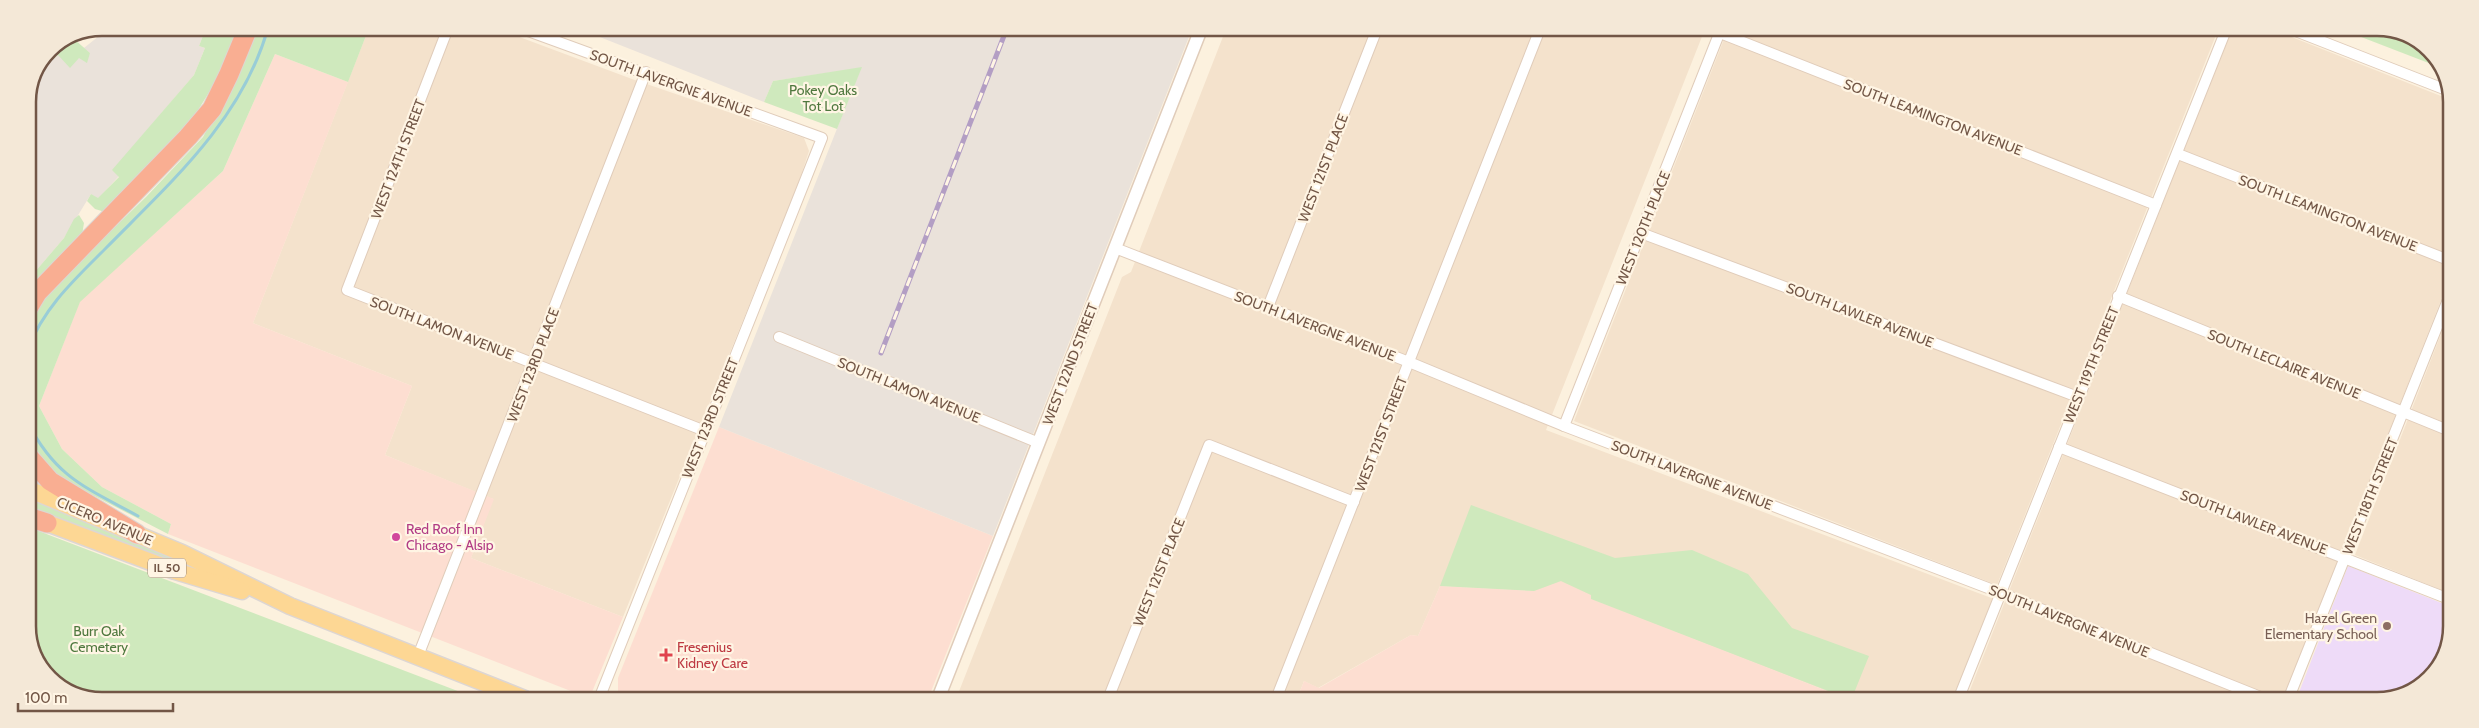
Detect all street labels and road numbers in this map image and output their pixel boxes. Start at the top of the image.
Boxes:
street label: SOUTH LAVERGNE AVENUE [587,45,755,121]
street label: SOUTH LEAMINGTON AVENUE [1841,75,2025,160]
street label: WEST 124TH STREET [367,96,429,222]
street label: WEST 121ST PLACE [1294,111,1352,225]
street label: WEST 120TH PLACE [1612,168,1674,288]
street label: SOUTH LEAMINGTON AVENUE [2236,171,2420,256]
street label: SOUTH LAWLER AVENUE [1784,279,1936,351]
street label: SOUTH LAVERGNE AVENUE [1232,287,1398,365]
street label: SOUTH LAMON AVENUE [368,292,517,364]
street label: WEST 122ND STREET [1038,300,1102,428]
street label: WEST 119TH STREET [2059,303,2123,426]
street label: WEST 123RD PLACE [503,305,563,425]
street label: SOUTH LECLAIRE AVENUE [2205,325,2363,403]
street label: SOUTH LAMON AVENUE [835,353,983,427]
street label: WEST 123RD STREET [678,355,743,481]
street label: WEST 121ST STREET [1351,373,1411,494]
street label: WEST 118TH STREET [2338,434,2402,557]
street label: SOUTH LAVERGNE AVENUE [1609,436,1775,514]
street label: SOUTH LAWLER AVENUE [2178,486,2330,558]
street label: CICERO AVENUE [54,493,156,549]
street label: WEST 121ST PLACE [1129,515,1189,629]
road number: IL 50 [148,558,186,578]
street label: SOUTH LAVERGNE AVENUE [1986,581,2152,662]

